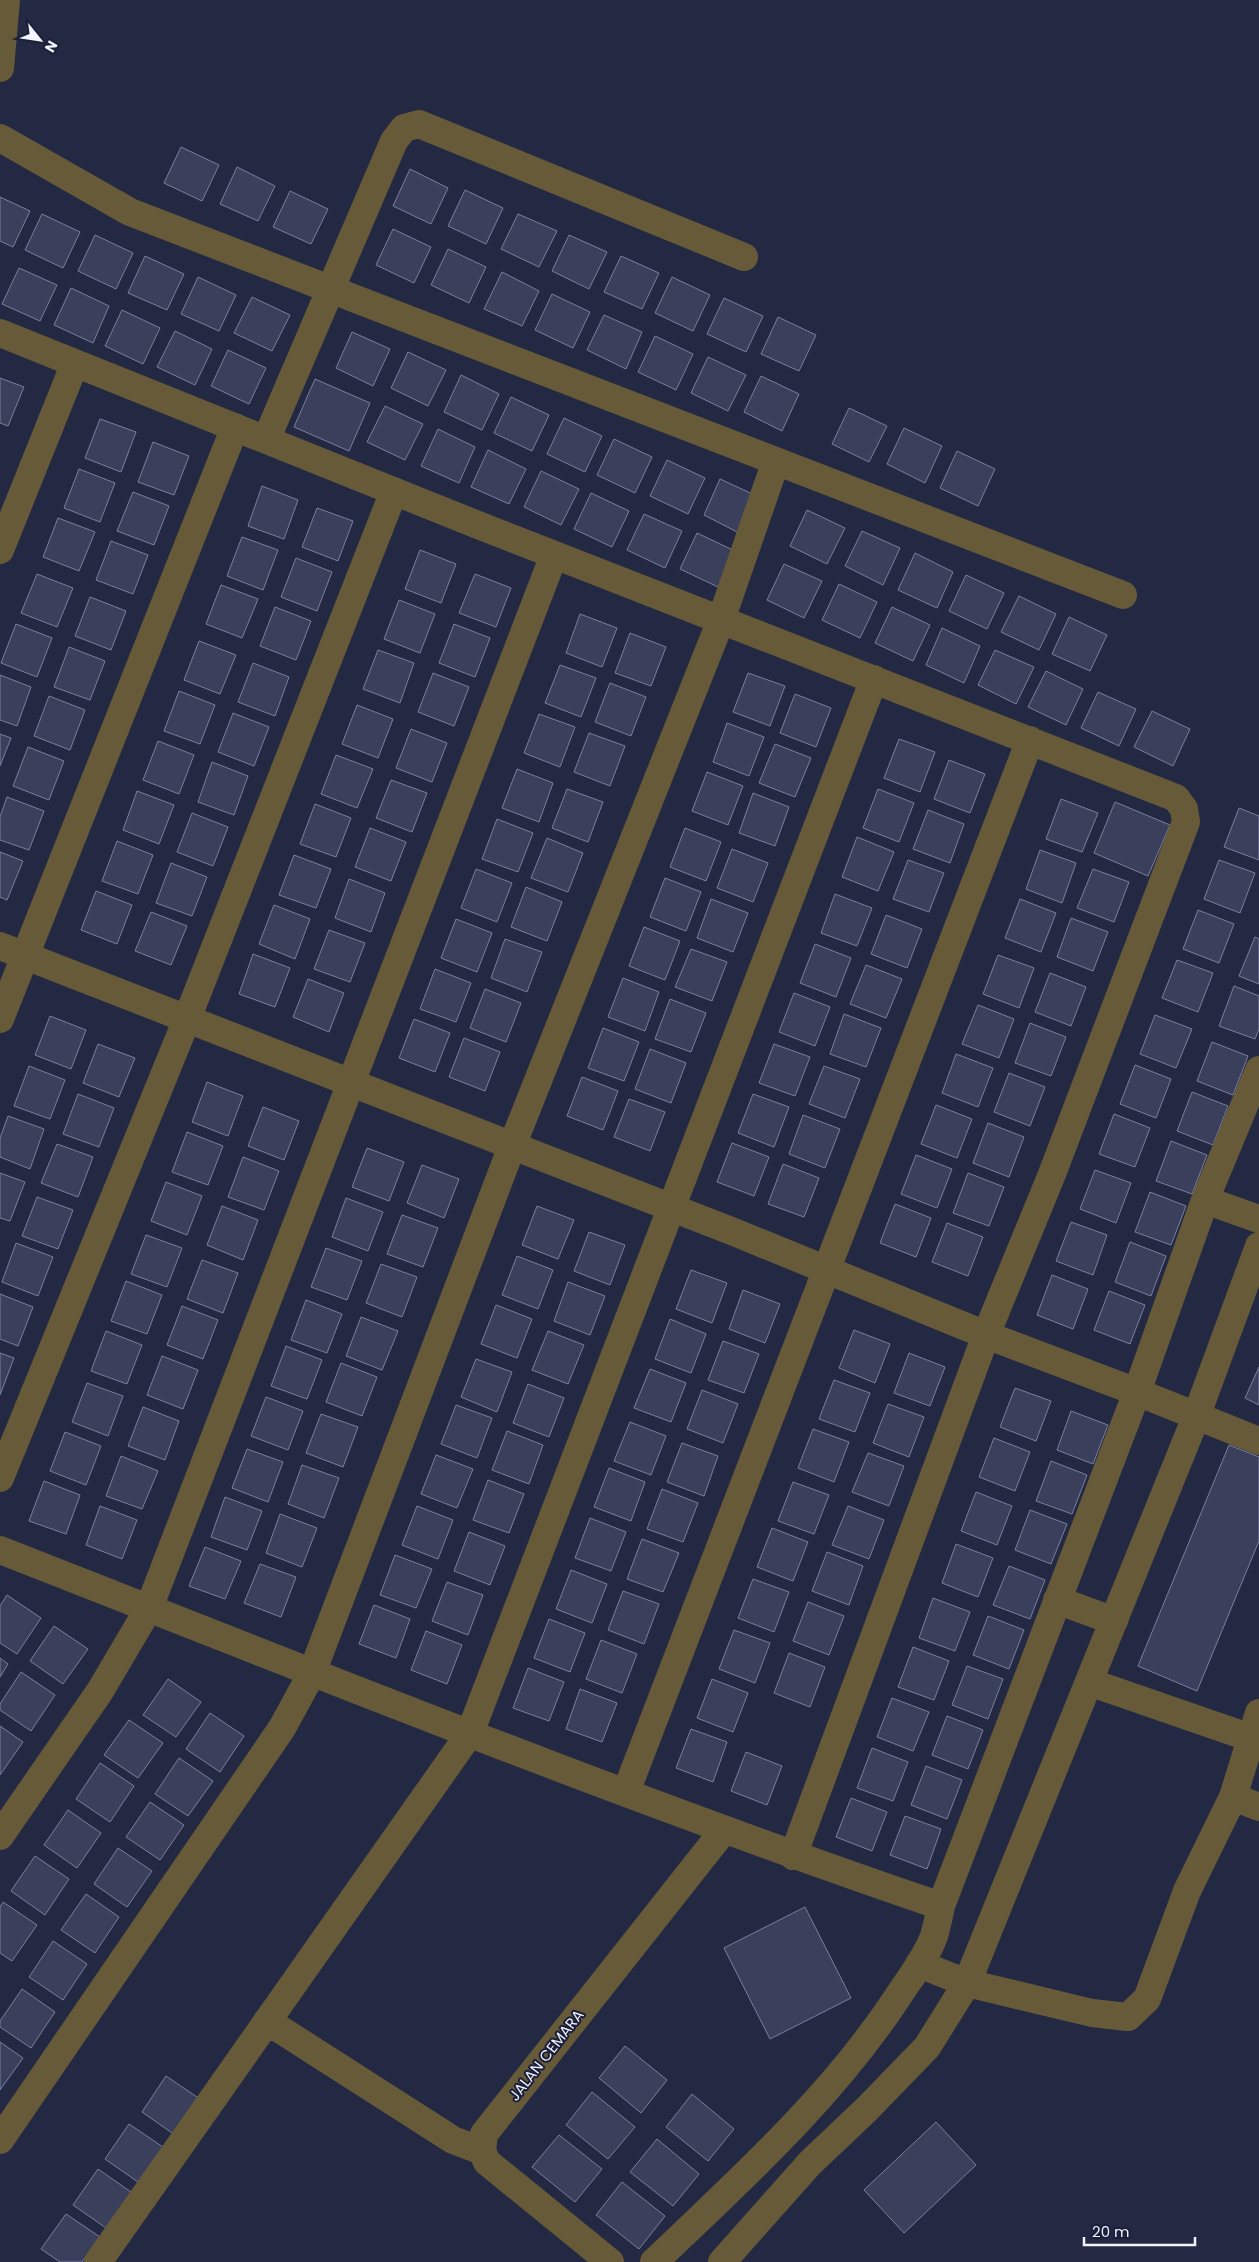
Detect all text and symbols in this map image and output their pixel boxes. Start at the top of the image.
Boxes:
north arrow [15,15,65,65]
text: N [40,37,63,56]
street label: JALAN CEMARA [504,2005,588,2105]
scale bar [1084,2214,1195,2246]
text: 20 m [1092,2221,1130,2242]

